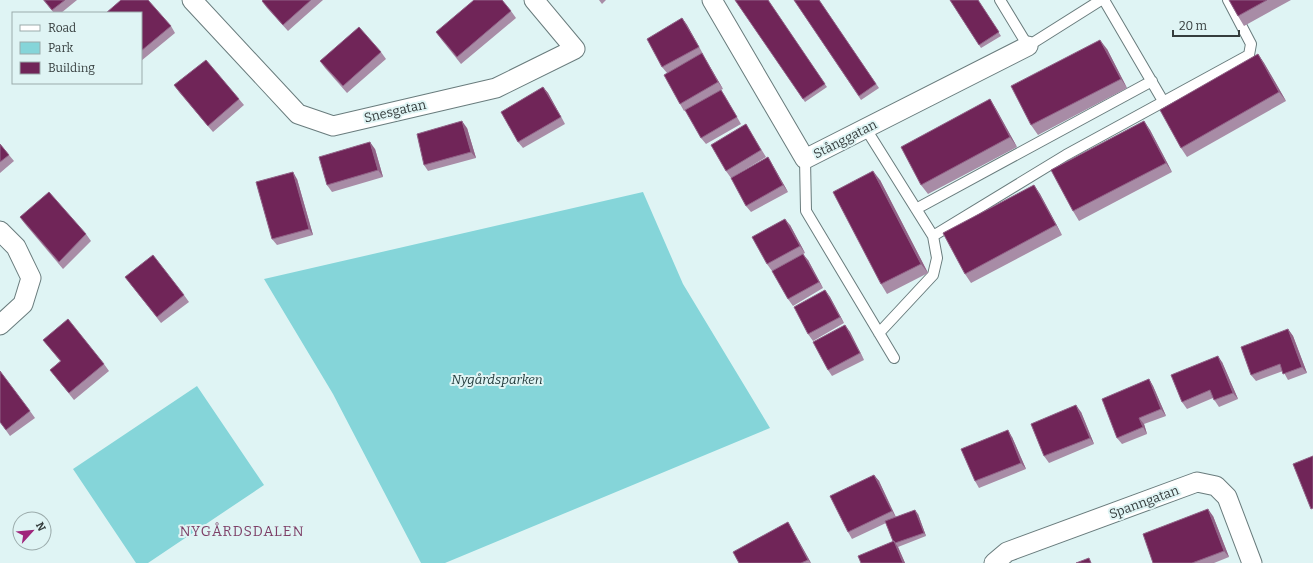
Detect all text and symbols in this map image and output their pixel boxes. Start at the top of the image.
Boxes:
legend [12,12,142,84]
scale bar [1173,12,1239,38]
text: 20 m [1179,19,1208,33]
text: Road [48,21,76,35]
text: Park [48,41,74,55]
text: Building [48,61,95,75]
street label: Snesgatan [363,96,428,125]
street label: Stånggatan [811,116,880,161]
park label: Nygårdsparken [451,372,543,387]
street label: Spanngatan [1107,482,1182,522]
north arrow [12,511,52,551]
text: N [33,520,48,534]
district label: NYGÅRDSDALEN [180,522,304,540]

